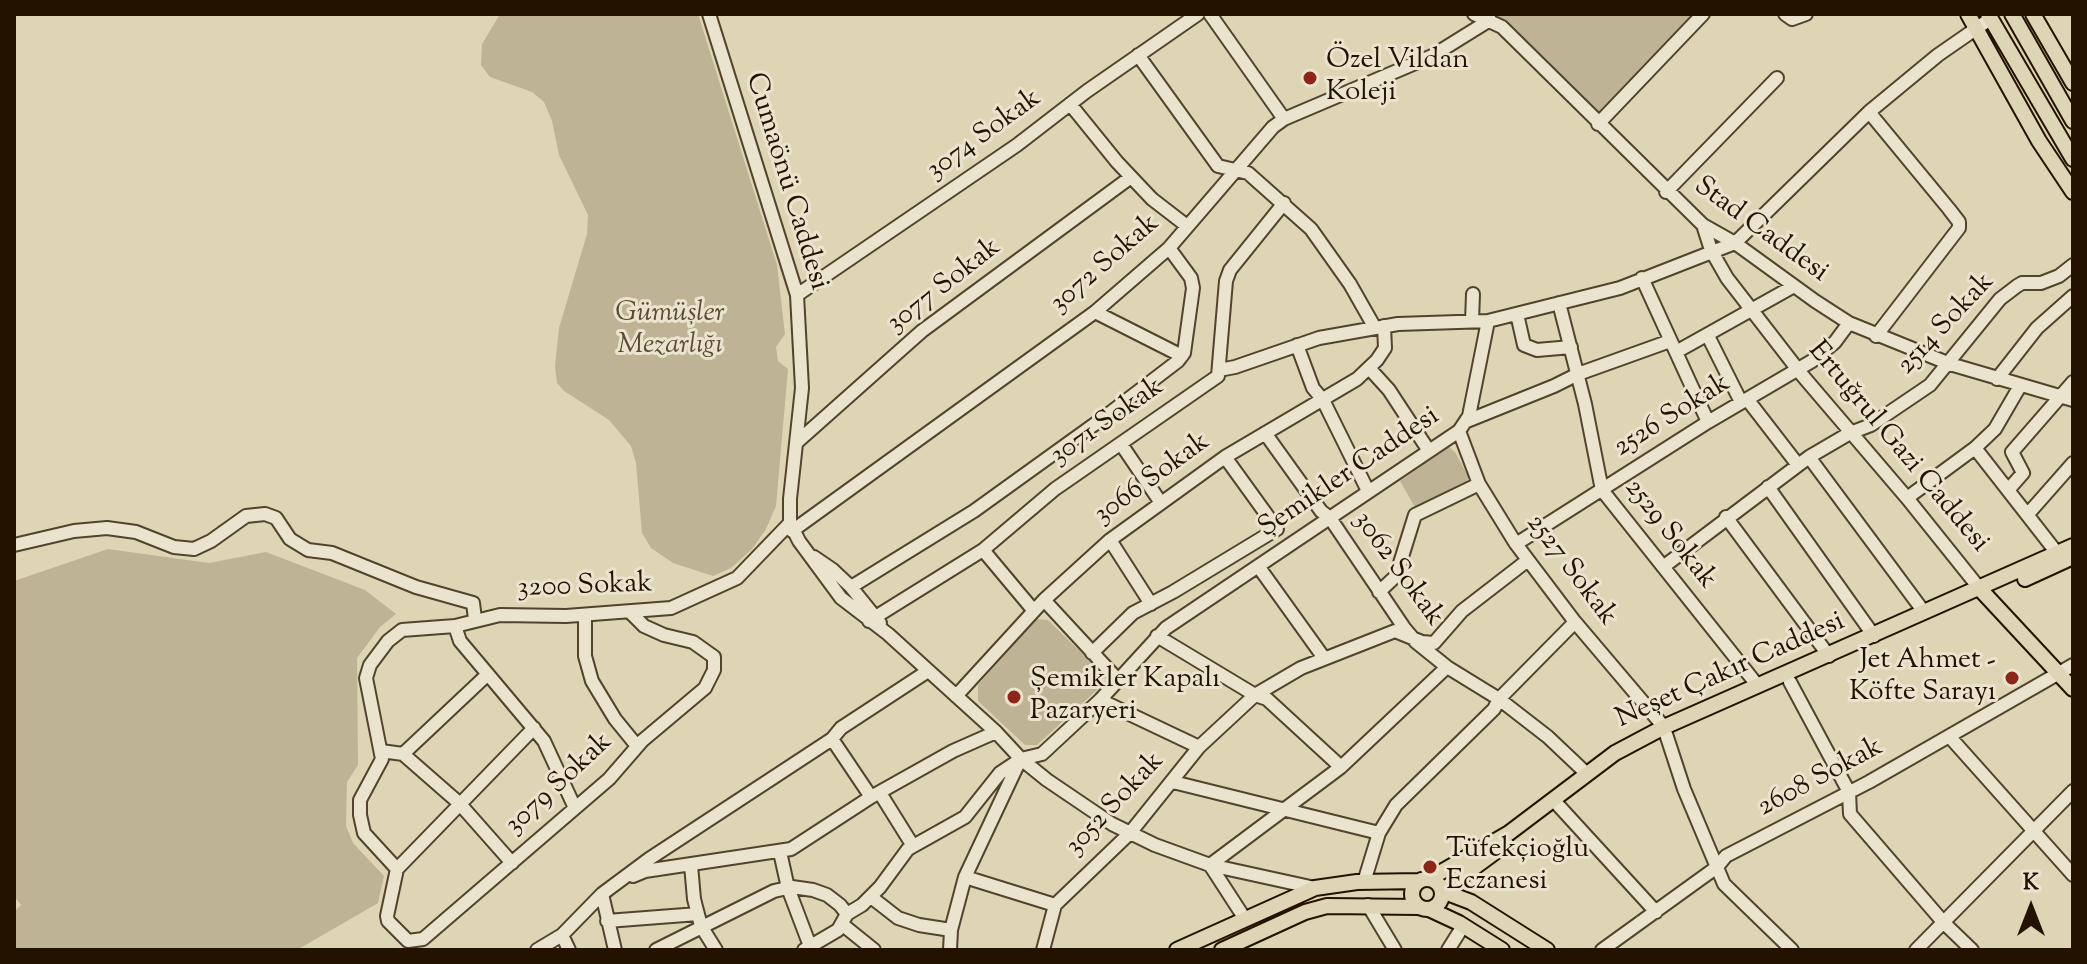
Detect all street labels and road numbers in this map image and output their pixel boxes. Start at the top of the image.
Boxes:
street label: Cumaönü Caddesi [736,69,834,295]
street label: 3074 Sokak [921,83,1049,189]
street label: Stad Caddesi [1686,171,1834,291]
street label: 3072 Sokak [1044,208,1168,322]
street label: 3077 Sokak [881,232,1009,342]
street label: 2514 Sokak [1891,267,2003,383]
street label: Ertuğrul Gazi Caddesi [1799,336,1995,560]
street label: 2526 Sokak [1609,368,1737,466]
street label: 3071 Sokak [1045,372,1171,474]
street label: Şemikler Caddesi [1253,401,1447,547]
street label: 3066 Sokak [1089,427,1217,533]
street label: 2529 Sokak [1616,473,1722,597]
street label: 3062 Sokak [1344,506,1450,634]
street label: 2527 Sokak [1517,509,1623,633]
street label: 3200 Sokak [517,569,653,607]
street label: Neşet Çakır Caddesi [1611,606,1851,738]
street label: 3079 Sokak [499,727,621,843]
street label: 2608 Sokak [1753,732,1889,826]
street label: 3052 Sokak [1059,746,1173,864]

